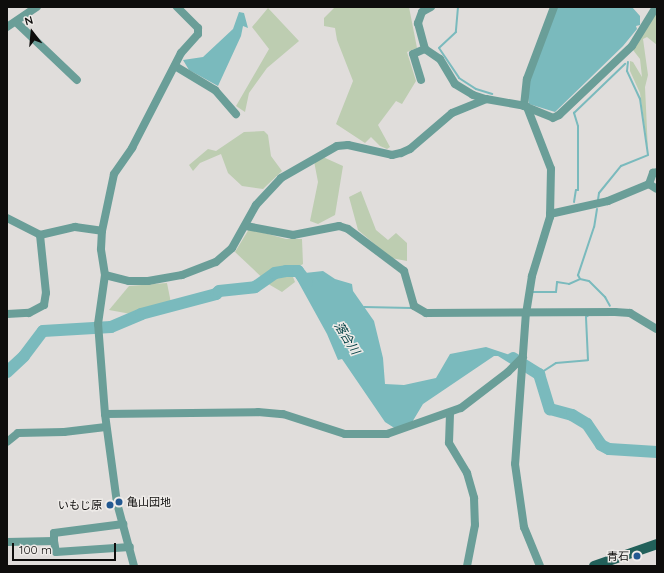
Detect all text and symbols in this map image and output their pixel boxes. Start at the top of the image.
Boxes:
north arrow [12,12,52,52]
text: N [23,13,35,28]
water label: 落合川 [331,319,363,357]
place label: 亀山団地 [127,495,171,509]
marker: 亀山団地 [114,497,124,507]
place label: いもじ原 [58,498,102,512]
marker: いもじ原 [105,500,115,510]
scale bar [14,535,118,561]
text: 100 m [19,542,52,557]
place label: 青石 [607,549,629,563]
marker: 青石 [632,551,642,561]

